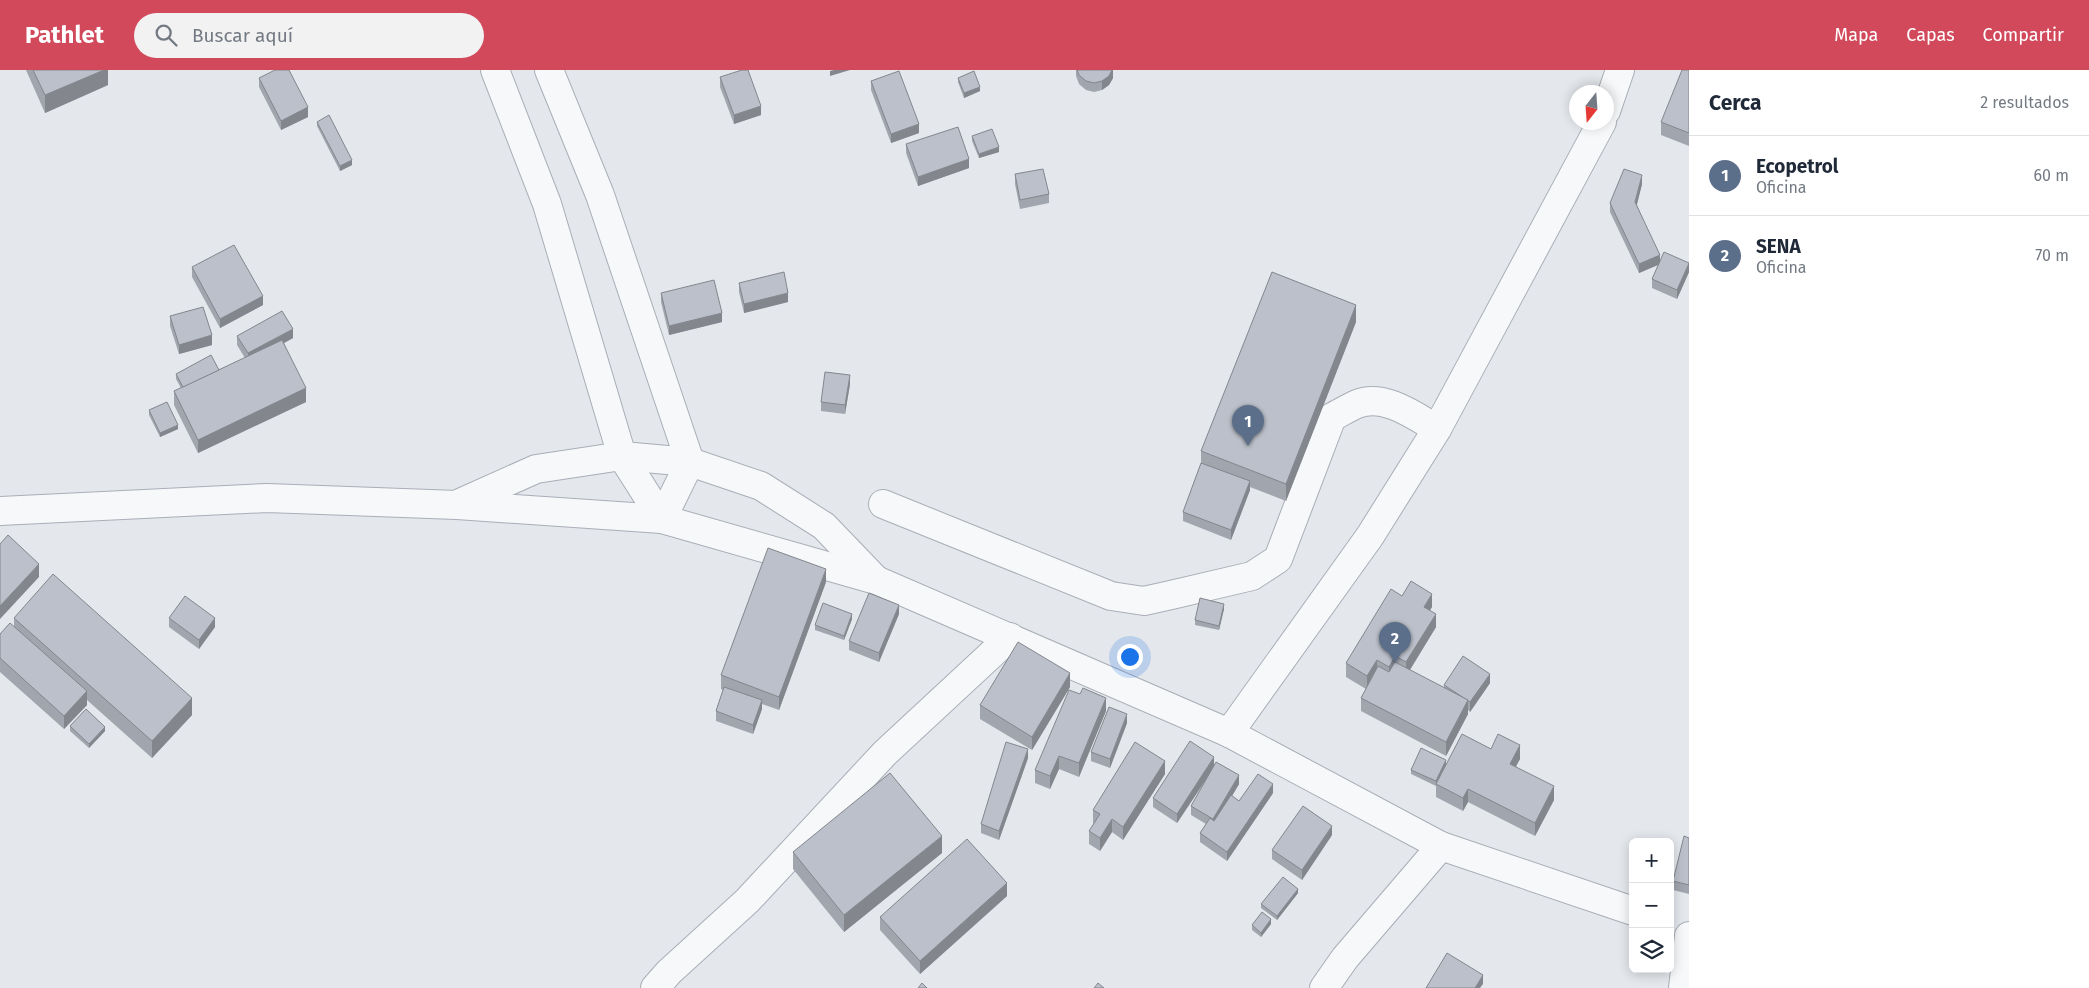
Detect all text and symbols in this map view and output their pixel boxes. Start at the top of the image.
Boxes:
search box [134,13,484,58]
text: Pathlet [25,21,104,49]
icon: search [152,21,180,49]
text: Buscar aquí [192,24,293,47]
text: Mapa [1834,24,1878,46]
text: Capas [1906,24,1955,46]
text: Compartir [1983,24,2064,46]
north arrow [1569,85,1614,130]
text: Cerca [1709,90,1761,116]
text: 2 resultados [1980,93,2069,112]
text: Ecopetrol [1756,155,1838,178]
text: 1 [1721,166,1729,185]
text: 60 m [2034,166,2069,185]
text: Oficina [1756,178,1807,197]
text: SENA [1756,235,1801,258]
text: 2 [1721,246,1729,265]
text: 70 m [2035,246,2069,265]
text: Oficina [1756,258,1807,277]
pin: 1 [1232,405,1264,446]
pin: 2 [1379,622,1411,663]
your location [1117,644,1143,670]
map controls [1629,838,1674,973]
button: + [1629,838,1674,883]
button: − [1629,883,1674,928]
button: layers [1629,928,1674,973]

